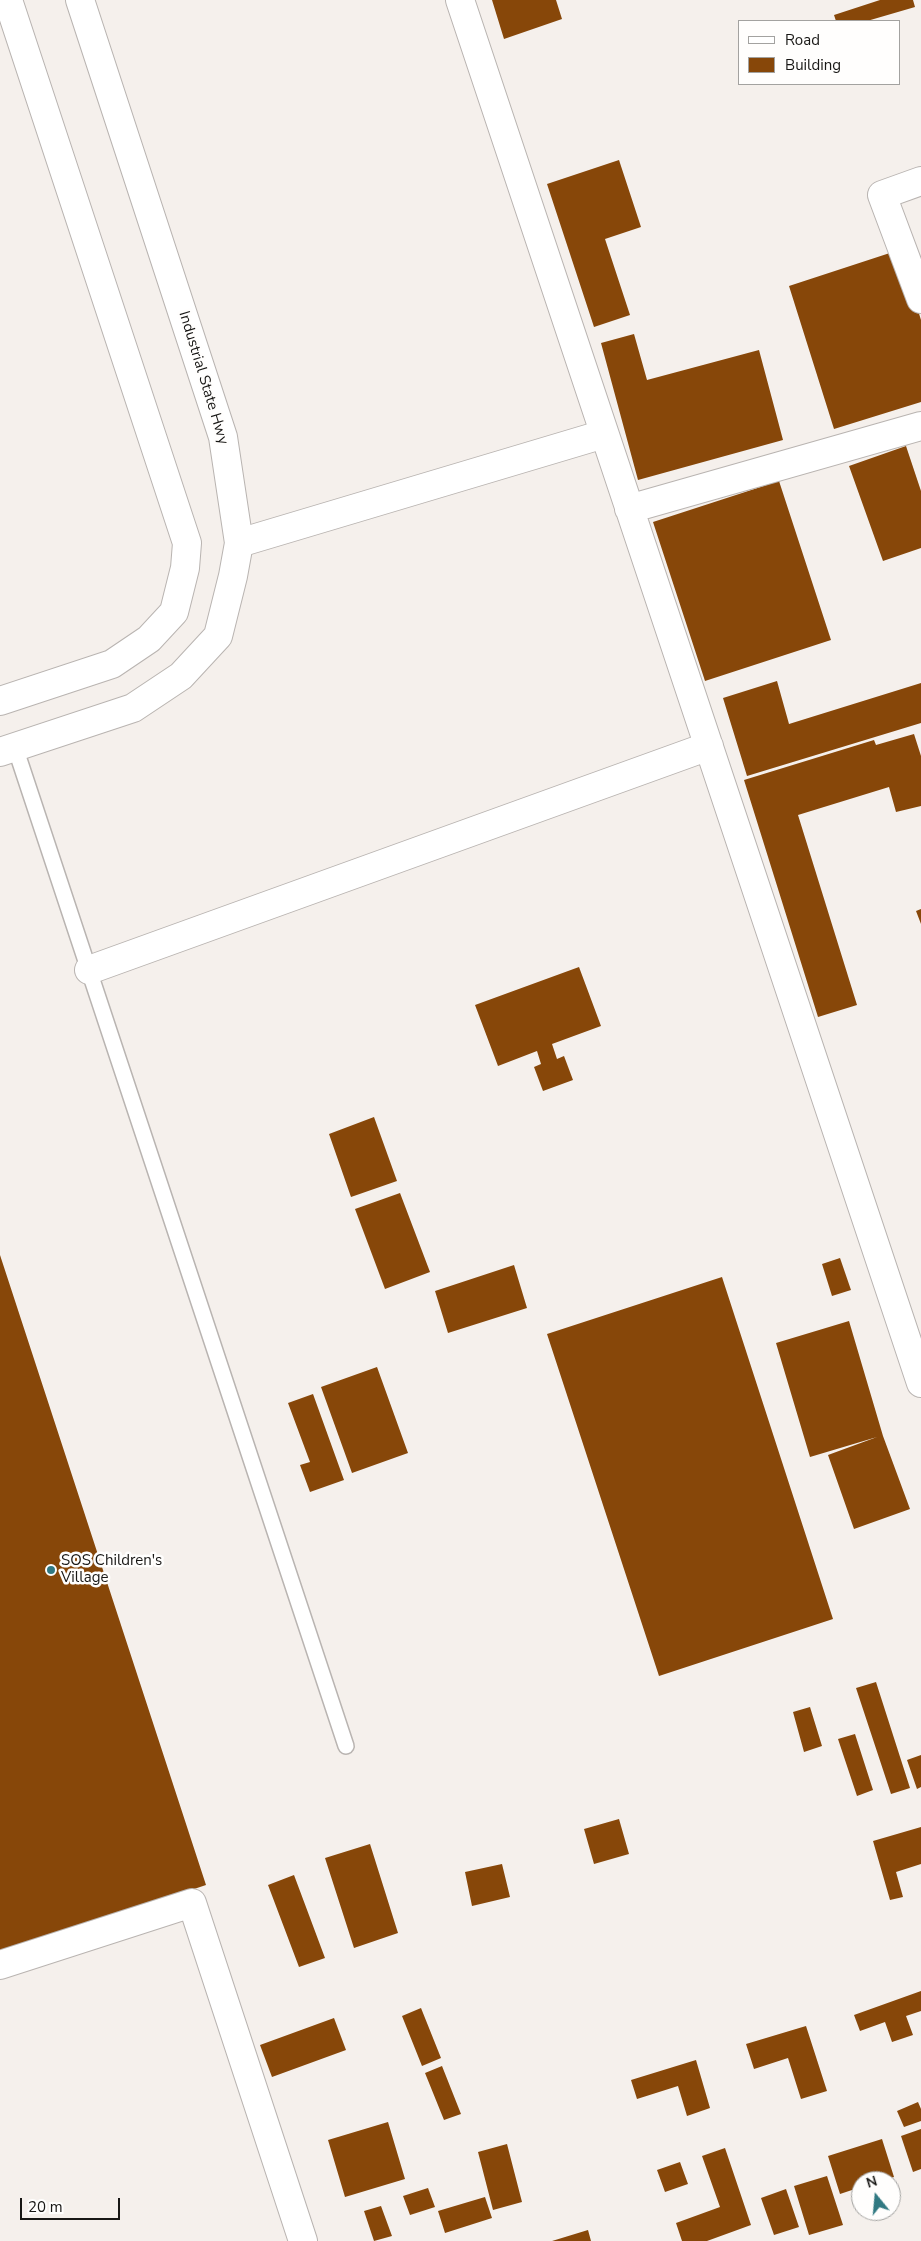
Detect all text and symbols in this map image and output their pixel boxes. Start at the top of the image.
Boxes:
legend [738,20,901,85]
text: Road [785,30,820,50]
text: Building [785,55,841,75]
street label: Industrial State Hwy [174,309,232,447]
place label: SOS Children's Village [61,1552,162,1587]
marker: SOS Children's Village [45,1564,57,1576]
north arrow [851,2171,901,2221]
text: N [864,2172,880,2193]
scale bar [22,2188,122,2220]
text: 20 m [28,2197,63,2217]

